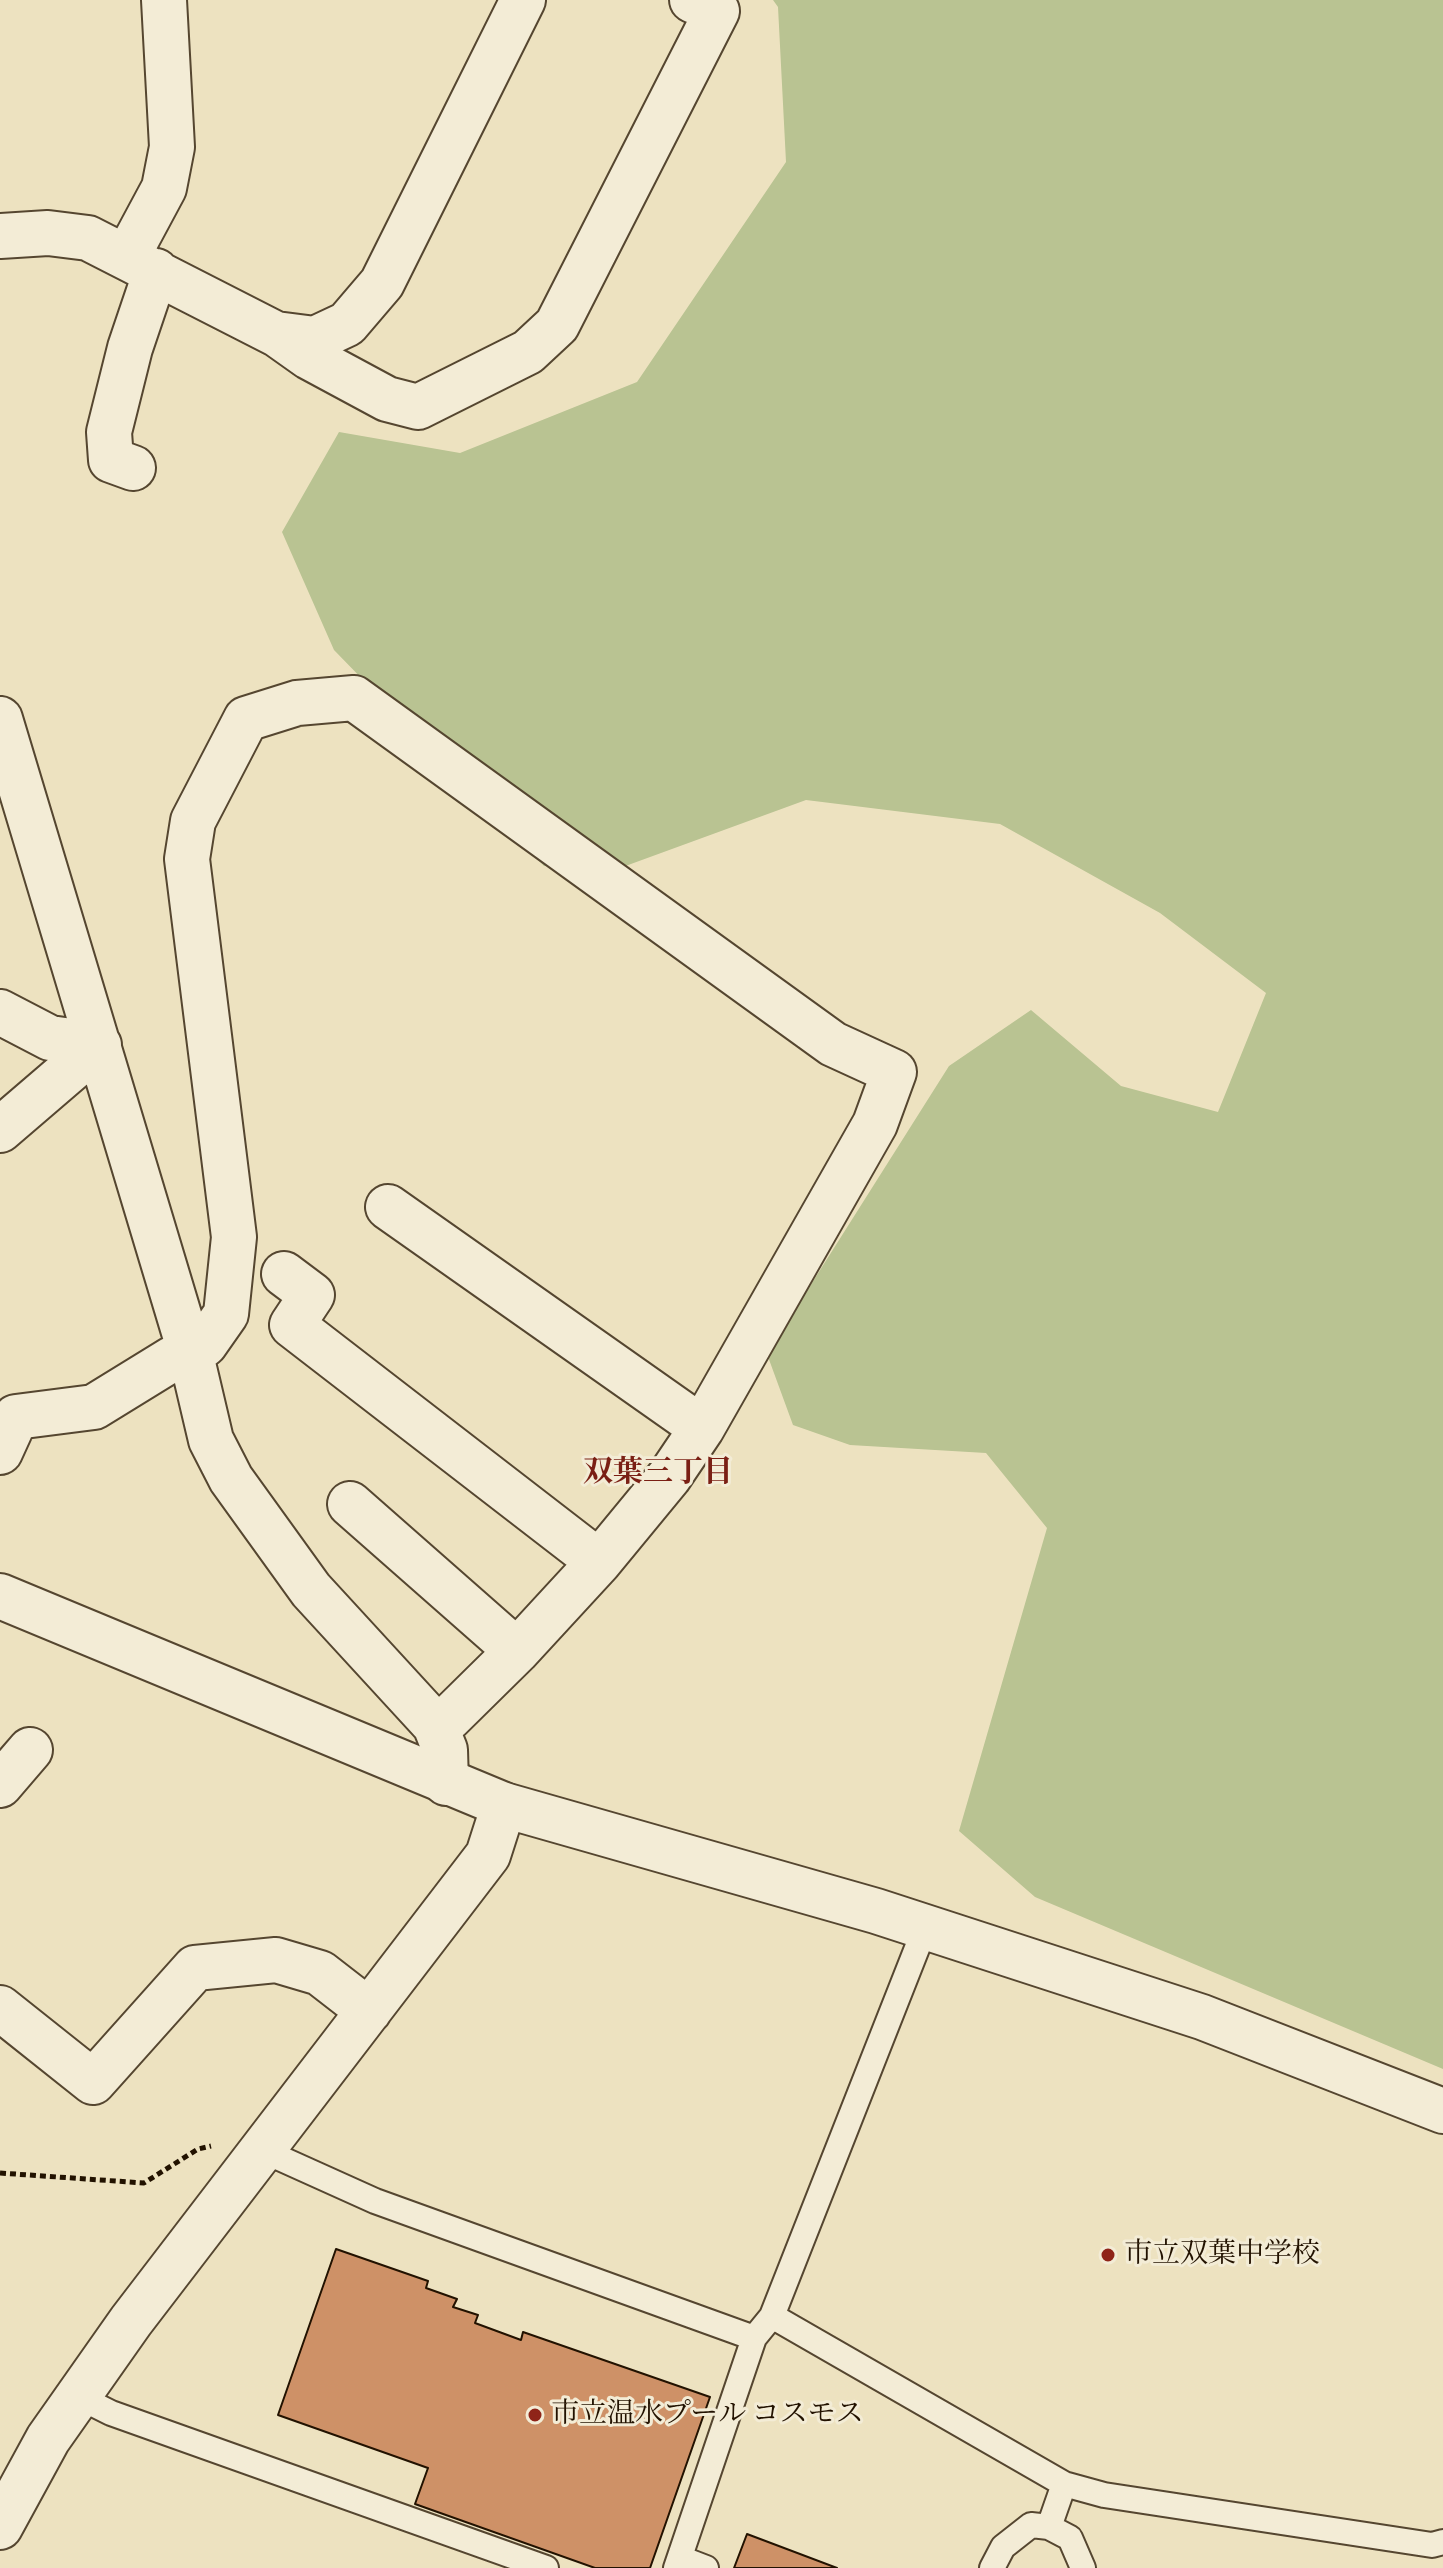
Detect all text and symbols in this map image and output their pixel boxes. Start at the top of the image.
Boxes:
district label: 双葉三丁目 [583,1456,733,1492]
place label: 市立双葉中学校 [1124,2238,1320,2272]
marker: 市立双葉中学校 [1099,2246,1117,2264]
place label: 市立温水プール コスモス [551,2398,864,2432]
marker: 市立温水プール コスモス [526,2406,544,2424]

